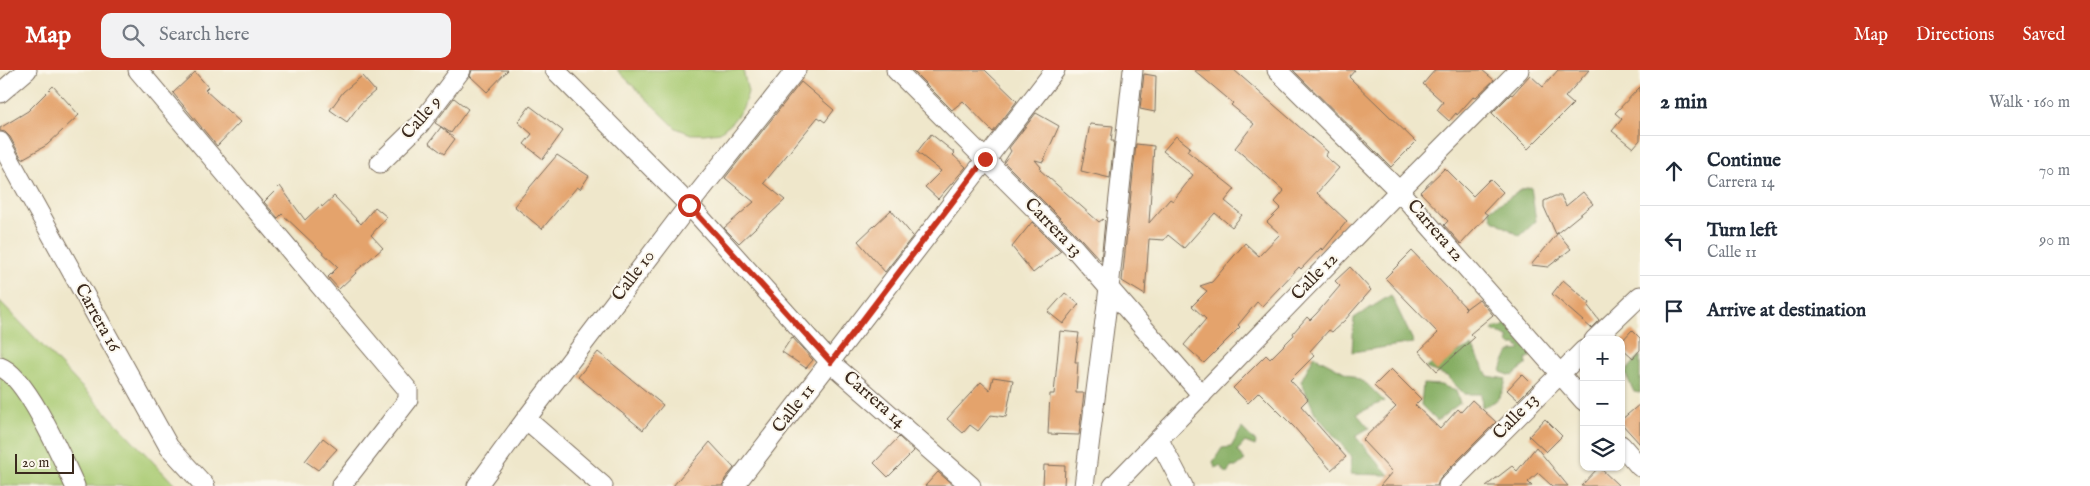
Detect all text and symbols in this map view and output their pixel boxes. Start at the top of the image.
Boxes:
search box [101,13,451,58]
text: Map [25,20,71,51]
icon: search [119,21,147,49]
text: Search here [159,23,250,47]
text: Map [1854,24,1888,47]
text: Directions [1916,24,1994,47]
text: Saved [2022,24,2065,47]
text: 2 min [1660,89,1707,116]
street label: Calle 9 [397,91,447,145]
text: Walk · 160 m [1989,93,2070,113]
route end [974,148,997,171]
text: Continue [1707,149,1781,173]
icon: ahead [1660,157,1688,185]
text: 70 m [2039,161,2070,181]
text: Carrera 14 [1707,173,1775,193]
street label: Carrera 13 [1019,193,1087,263]
route start [678,194,701,217]
street label: Carrera 12 [1402,195,1468,267]
text: Turn left [1707,219,1778,243]
icon: left [1660,227,1688,255]
text: 90 m [2039,231,2070,251]
text: Calle 11 [1707,243,1757,263]
street label: Calle 10 [607,246,661,306]
street label: Calle 12 [1287,248,1343,306]
street label: Carrera 16 [69,280,125,357]
icon: arrive [1660,297,1688,325]
text: Arrive at destination [1707,299,1866,323]
map controls [1580,336,1625,471]
button: + [1580,336,1625,381]
street label: Carrera 14 [838,366,910,434]
street label: Calle 11 [768,380,820,438]
button: − [1580,381,1625,426]
street label: Calle 13 [1488,389,1544,445]
button: layers [1580,426,1625,471]
scale bar [15,451,74,474]
text: 20 m [22,454,49,472]

